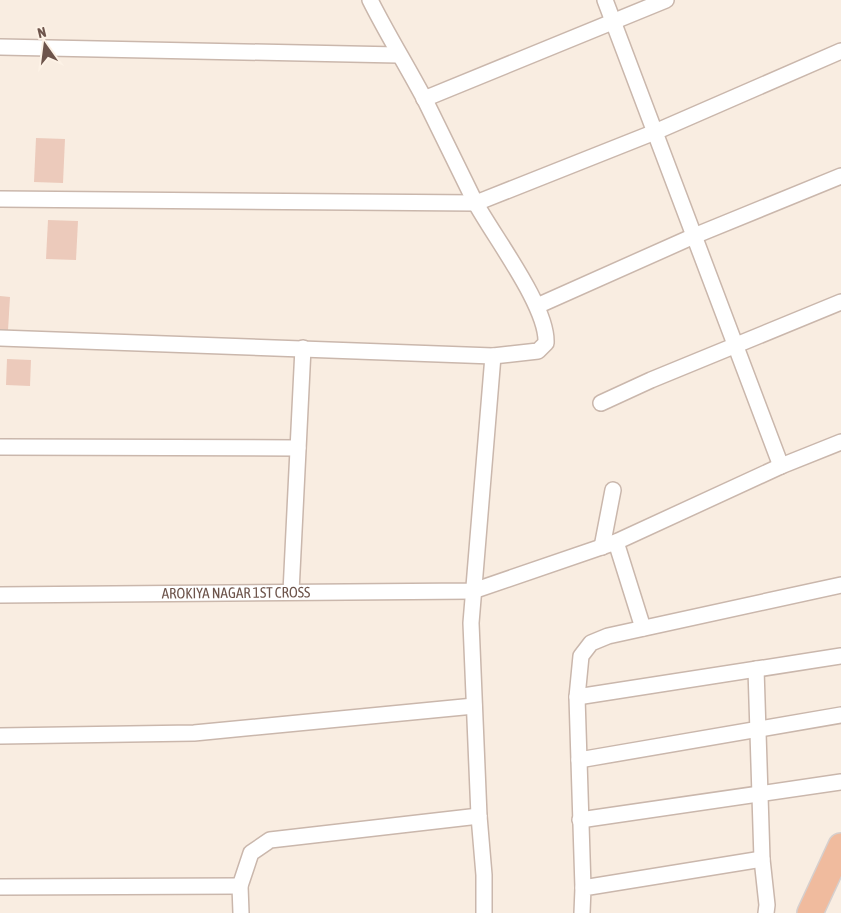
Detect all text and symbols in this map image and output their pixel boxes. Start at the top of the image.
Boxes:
north arrow [20,20,70,70]
text: N [36,24,48,41]
street label: AROKIYA NAGAR 1ST CROSS [162,583,310,602]

